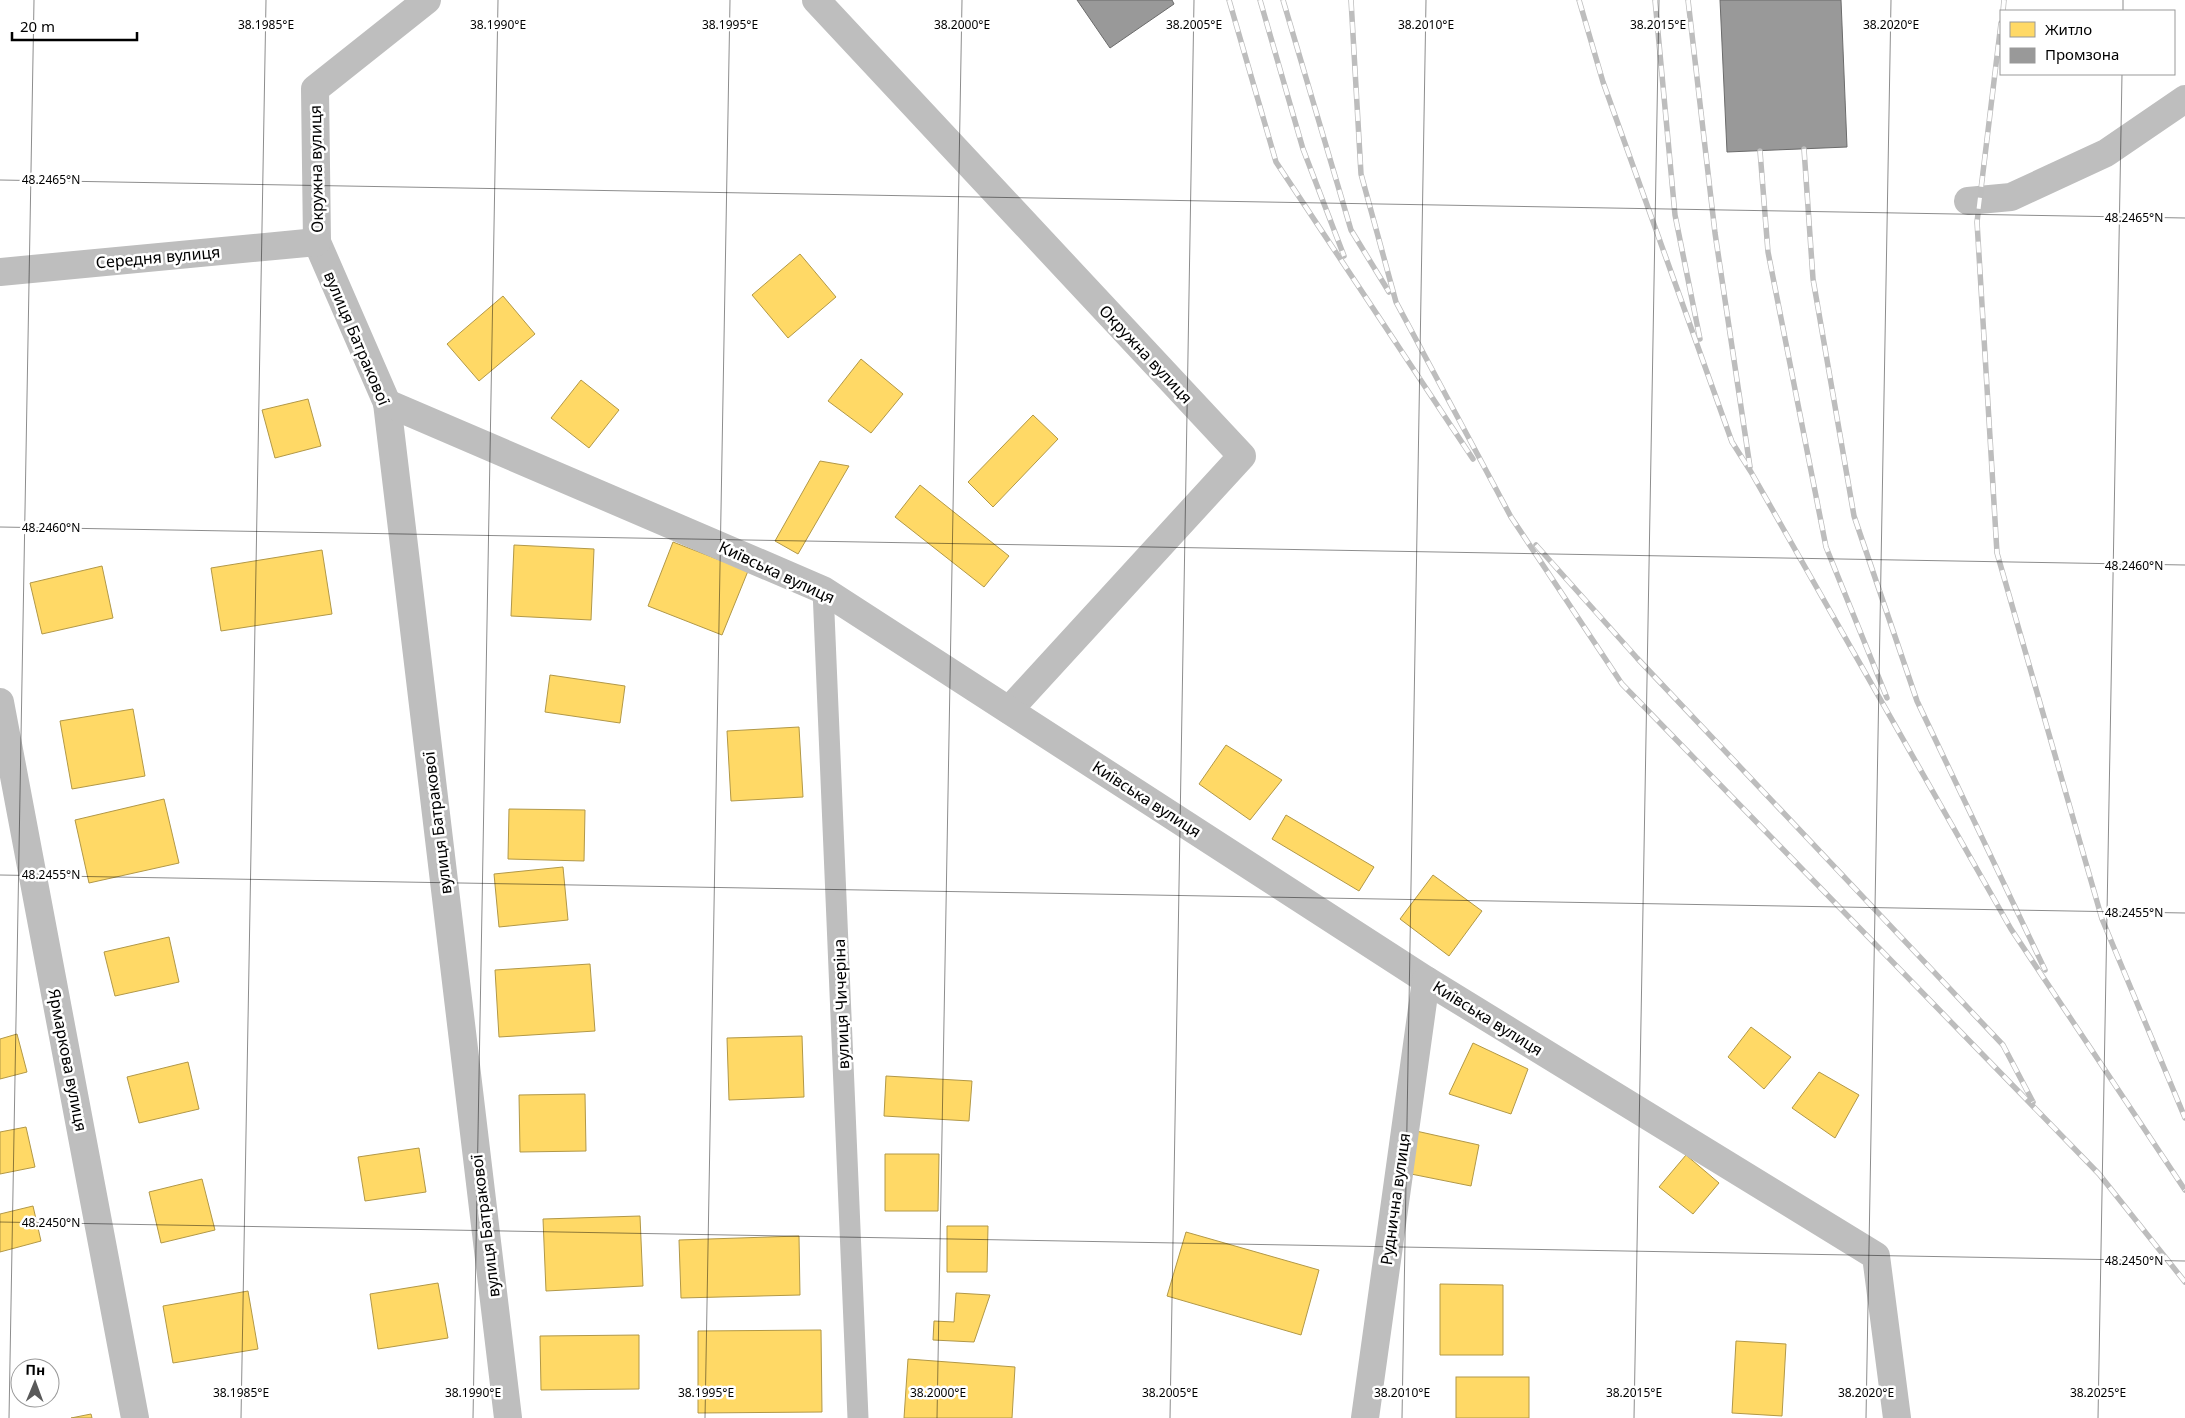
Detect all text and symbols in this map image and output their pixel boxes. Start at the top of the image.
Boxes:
scale bar [12,10,138,42]
legend [2000,10,2175,75]
text: 20 m [20,16,55,36]
text: 38.1985°E [238,16,294,33]
text: 38.1990°E [470,16,526,33]
text: 38.1995°E [702,16,758,33]
text: 38.2000°E [934,16,990,33]
text: 38.2005°E [1166,16,1222,33]
text: 38.2010°E [1398,16,1454,33]
text: 38.2015°E [1630,16,1686,33]
text: 38.2020°E [1863,16,1919,33]
text: Житло [2045,19,2092,39]
text: Промзона [2045,44,2119,64]
street label: Окружна вулиця [304,105,328,233]
text: 48.2465°N [22,171,80,188]
text: 48.2465°N [2105,209,2163,226]
street label: Середня вулиця [95,241,221,273]
street label: вулиця Батракової [319,268,395,408]
street label: Окружна вулиця [1094,300,1198,408]
text: 48.2460°N [22,519,80,536]
street label: Київська вулиця [715,536,839,608]
text: 48.2460°N [2105,557,2163,574]
street label: вулиця Батракової [417,750,457,896]
street label: Київська вулиця [1088,756,1206,842]
text: 48.2455°N [22,866,80,883]
text: 48.2455°N [2105,904,2163,921]
street label: вулиця Чичеріна [828,939,854,1069]
street label: Київська вулиця [1429,975,1547,1061]
street label: Ярмаркова вулиця [43,987,93,1133]
street label: Руднична вулиця [1375,1131,1415,1267]
street label: вулиця Батракової [465,1153,505,1299]
text: 48.2450°N [22,1214,80,1231]
text: 48.2450°N [2105,1252,2163,1269]
north arrow [10,1358,60,1408]
text: Пн [25,1360,45,1379]
text: 38.1985°E [213,1384,269,1401]
text: 38.1990°E [445,1384,501,1401]
text: 38.1995°E [678,1384,734,1401]
text: 38.2000°E [910,1384,966,1401]
text: 38.2005°E [1142,1384,1198,1401]
text: 38.2010°E [1374,1384,1430,1401]
text: 38.2015°E [1606,1384,1662,1401]
text: 38.2020°E [1838,1384,1894,1401]
text: 38.2025°E [2070,1384,2126,1401]

